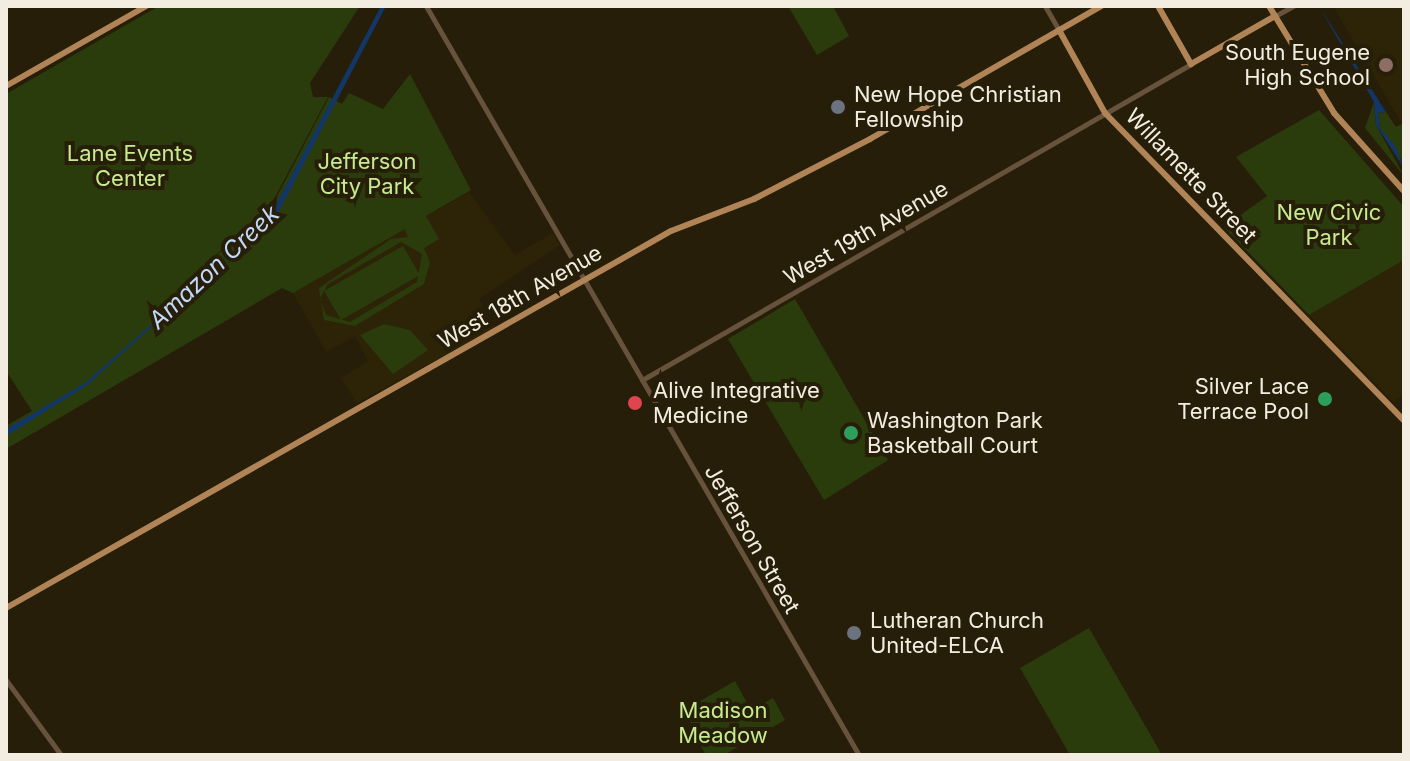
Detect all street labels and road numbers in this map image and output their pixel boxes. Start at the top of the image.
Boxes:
street label: Willamette Street [1120,103,1262,249]
street label: West 19th Avenue [779,175,953,291]
street label: West 18th Avenue [433,239,607,355]
street label: Jefferson Street [699,460,805,618]

